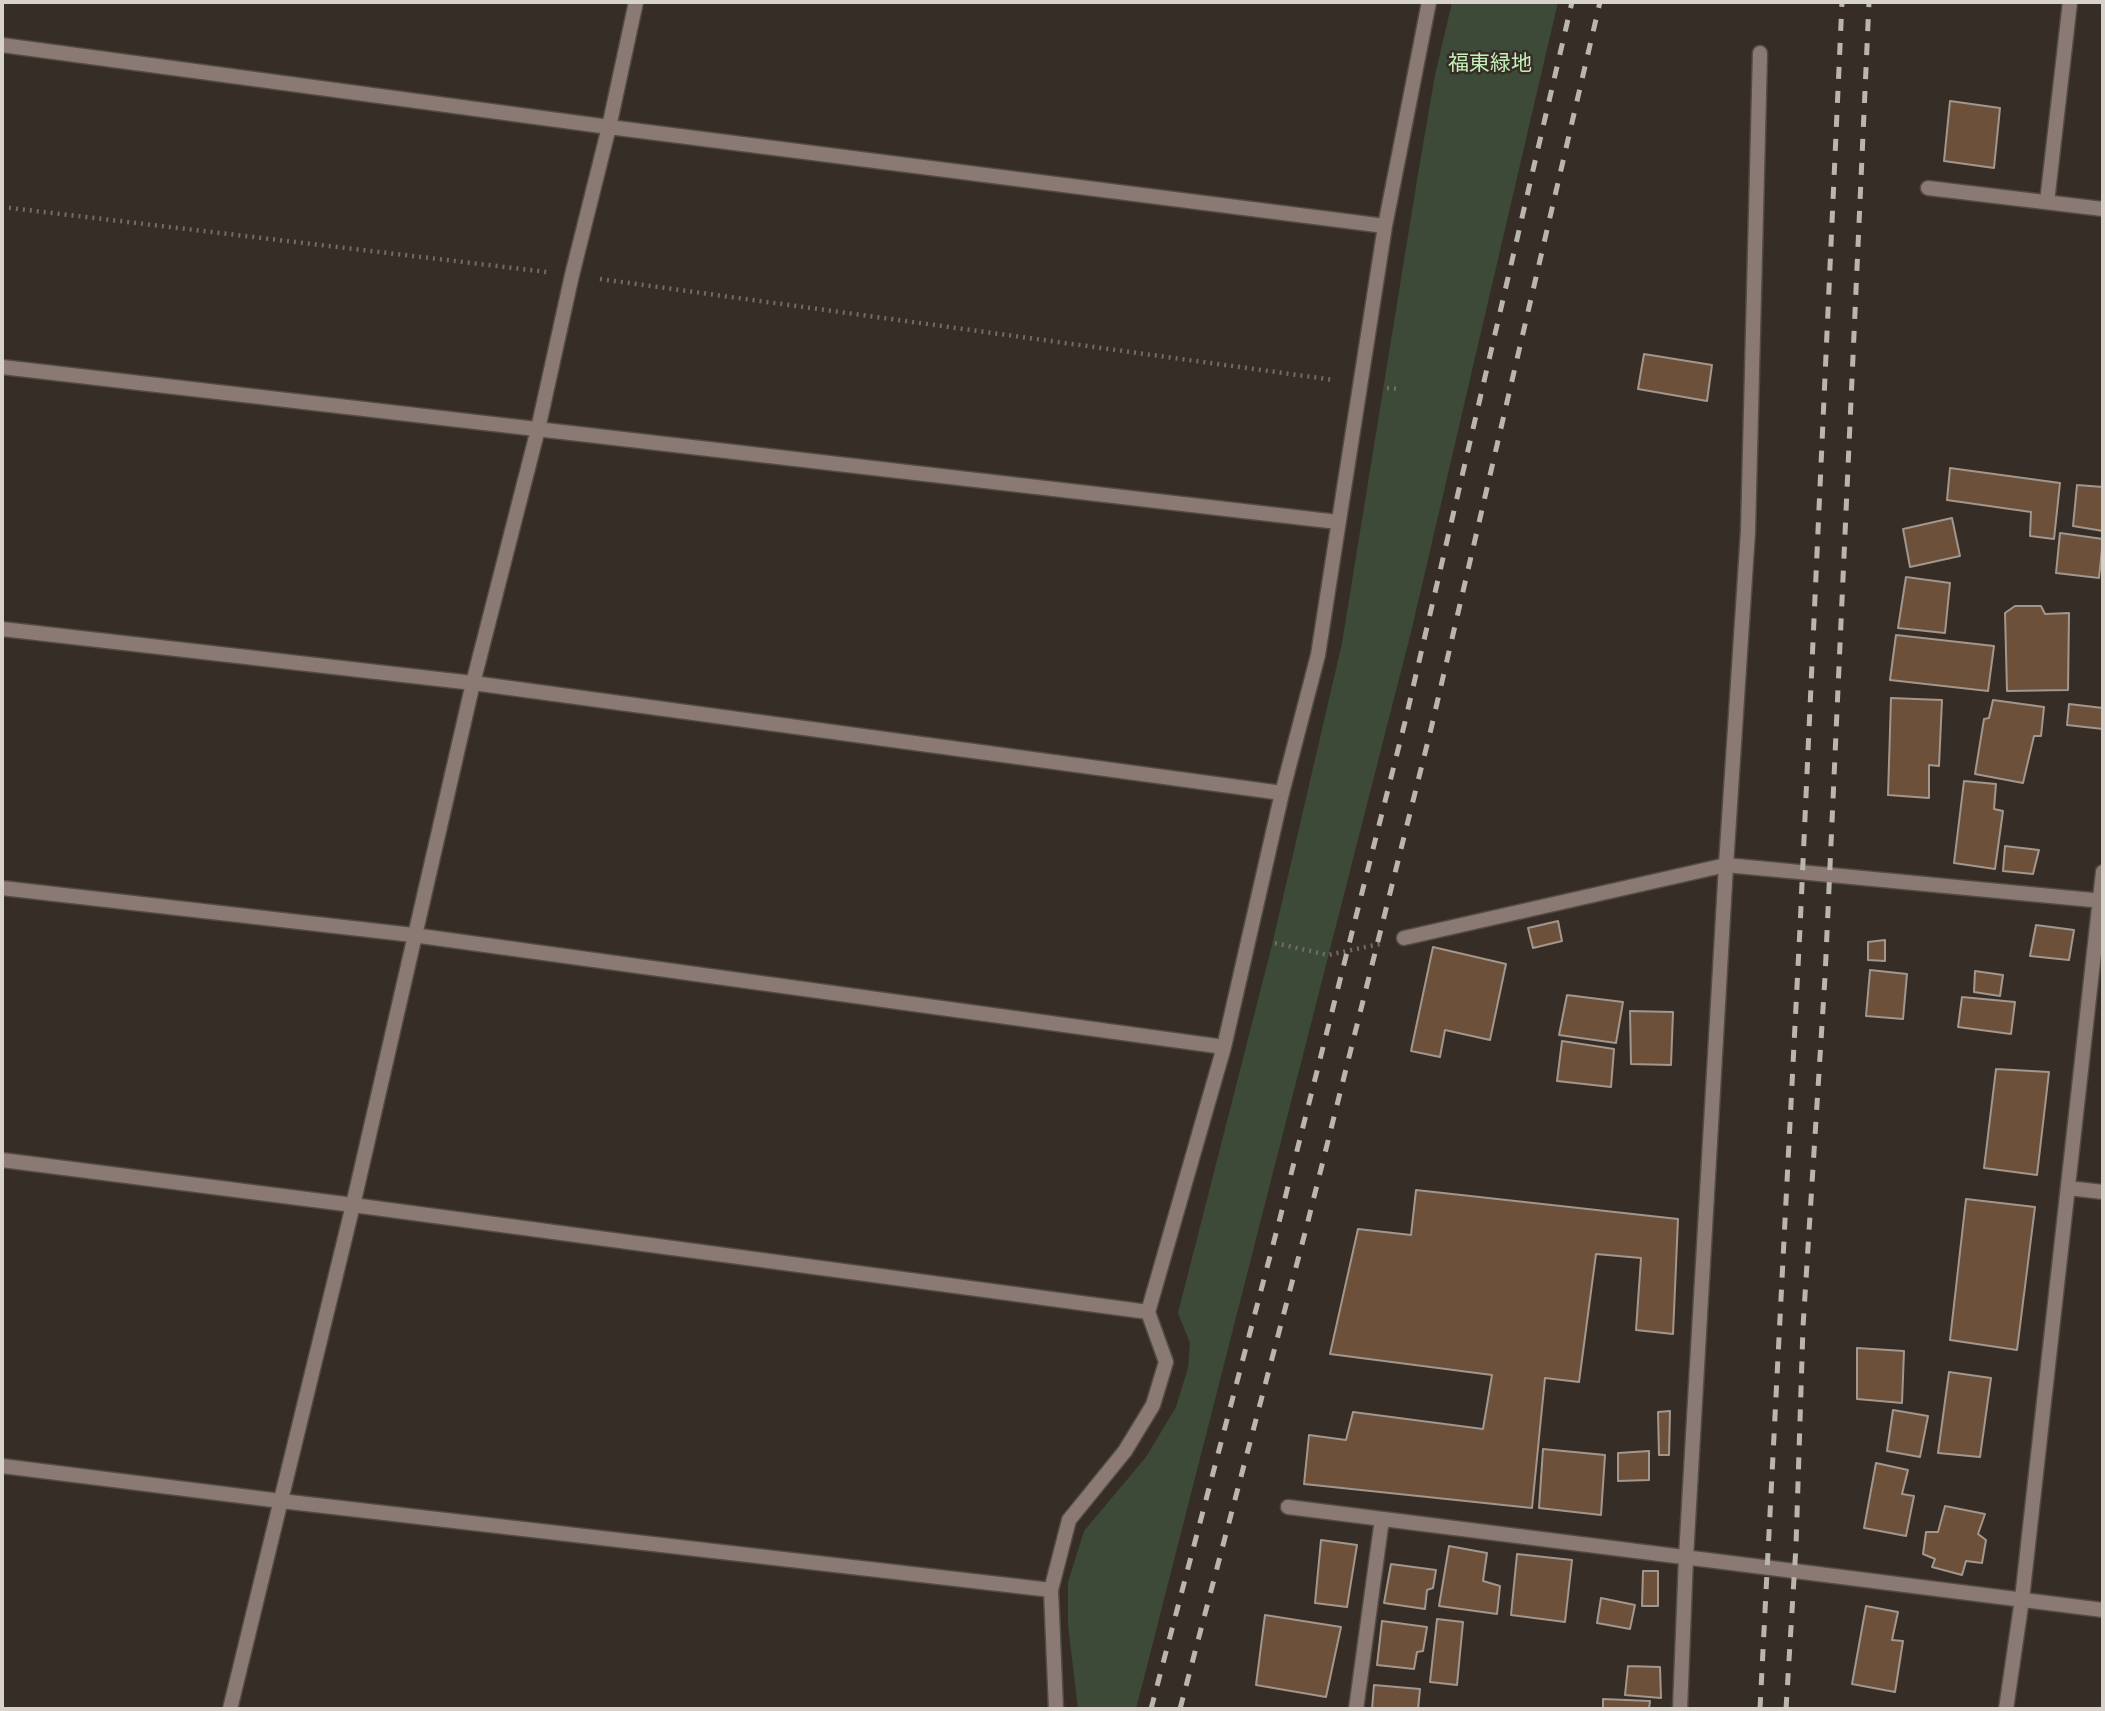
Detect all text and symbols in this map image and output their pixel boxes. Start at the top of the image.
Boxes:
park label: 福東緑地 [1448,51,1532,77]

